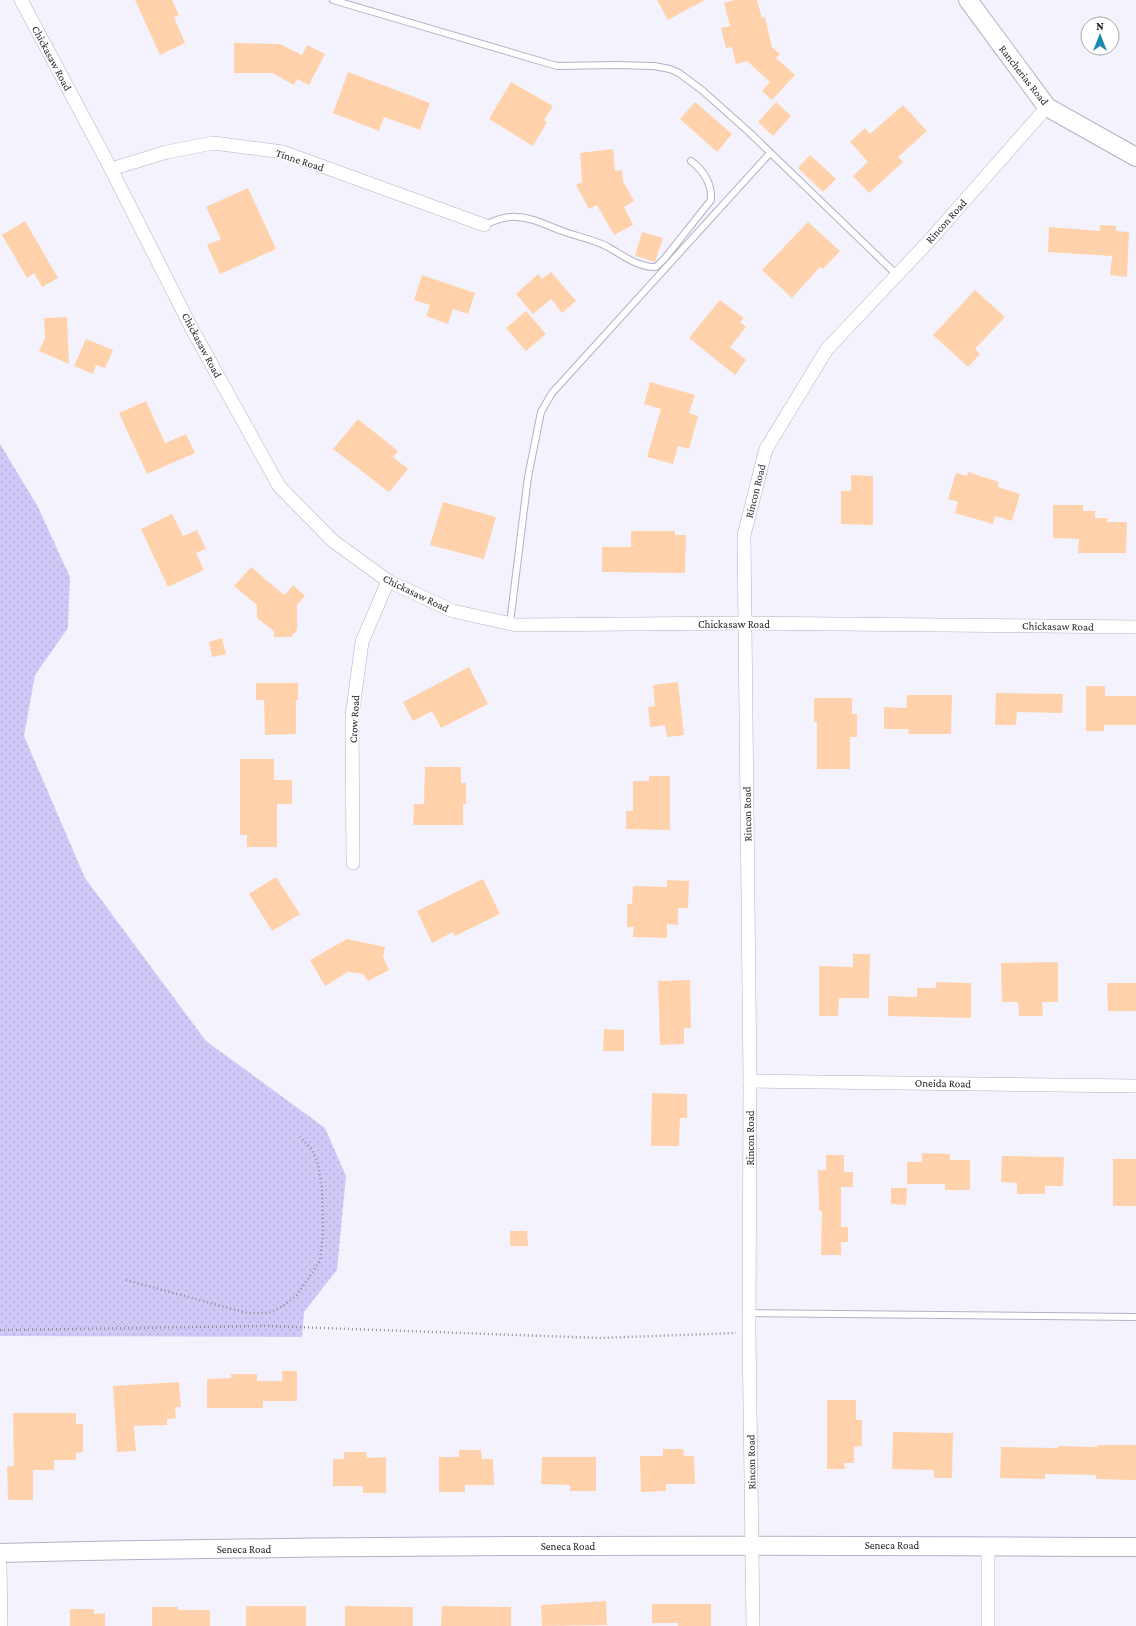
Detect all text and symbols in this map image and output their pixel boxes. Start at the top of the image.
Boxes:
north arrow [1080,16,1120,56]
text: N [1096,20,1104,32]
street label: Chickasaw Road [30,23,74,93]
street label: Rancherias Road [997,43,1051,108]
street label: Tinne Road [274,147,326,173]
street label: Rincon Road [923,196,969,245]
street label: Chickasaw Road [180,310,224,380]
street label: Rincon Road [743,463,768,519]
street label: Chickasaw Road [381,572,451,614]
street label: Chickasaw Road [698,618,770,630]
street label: Chickasaw Road [1022,619,1094,633]
street label: Crow Road [347,694,361,743]
street label: Rincon Road [741,786,753,842]
street label: Oneida Road [915,1077,971,1089]
street label: Rincon Road [744,1110,756,1166]
street label: Rincon Road [745,1434,757,1490]
street label: Seneca Road [865,1539,920,1551]
street label: Seneca Road [541,1540,596,1552]
street label: Seneca Road [217,1543,272,1555]

